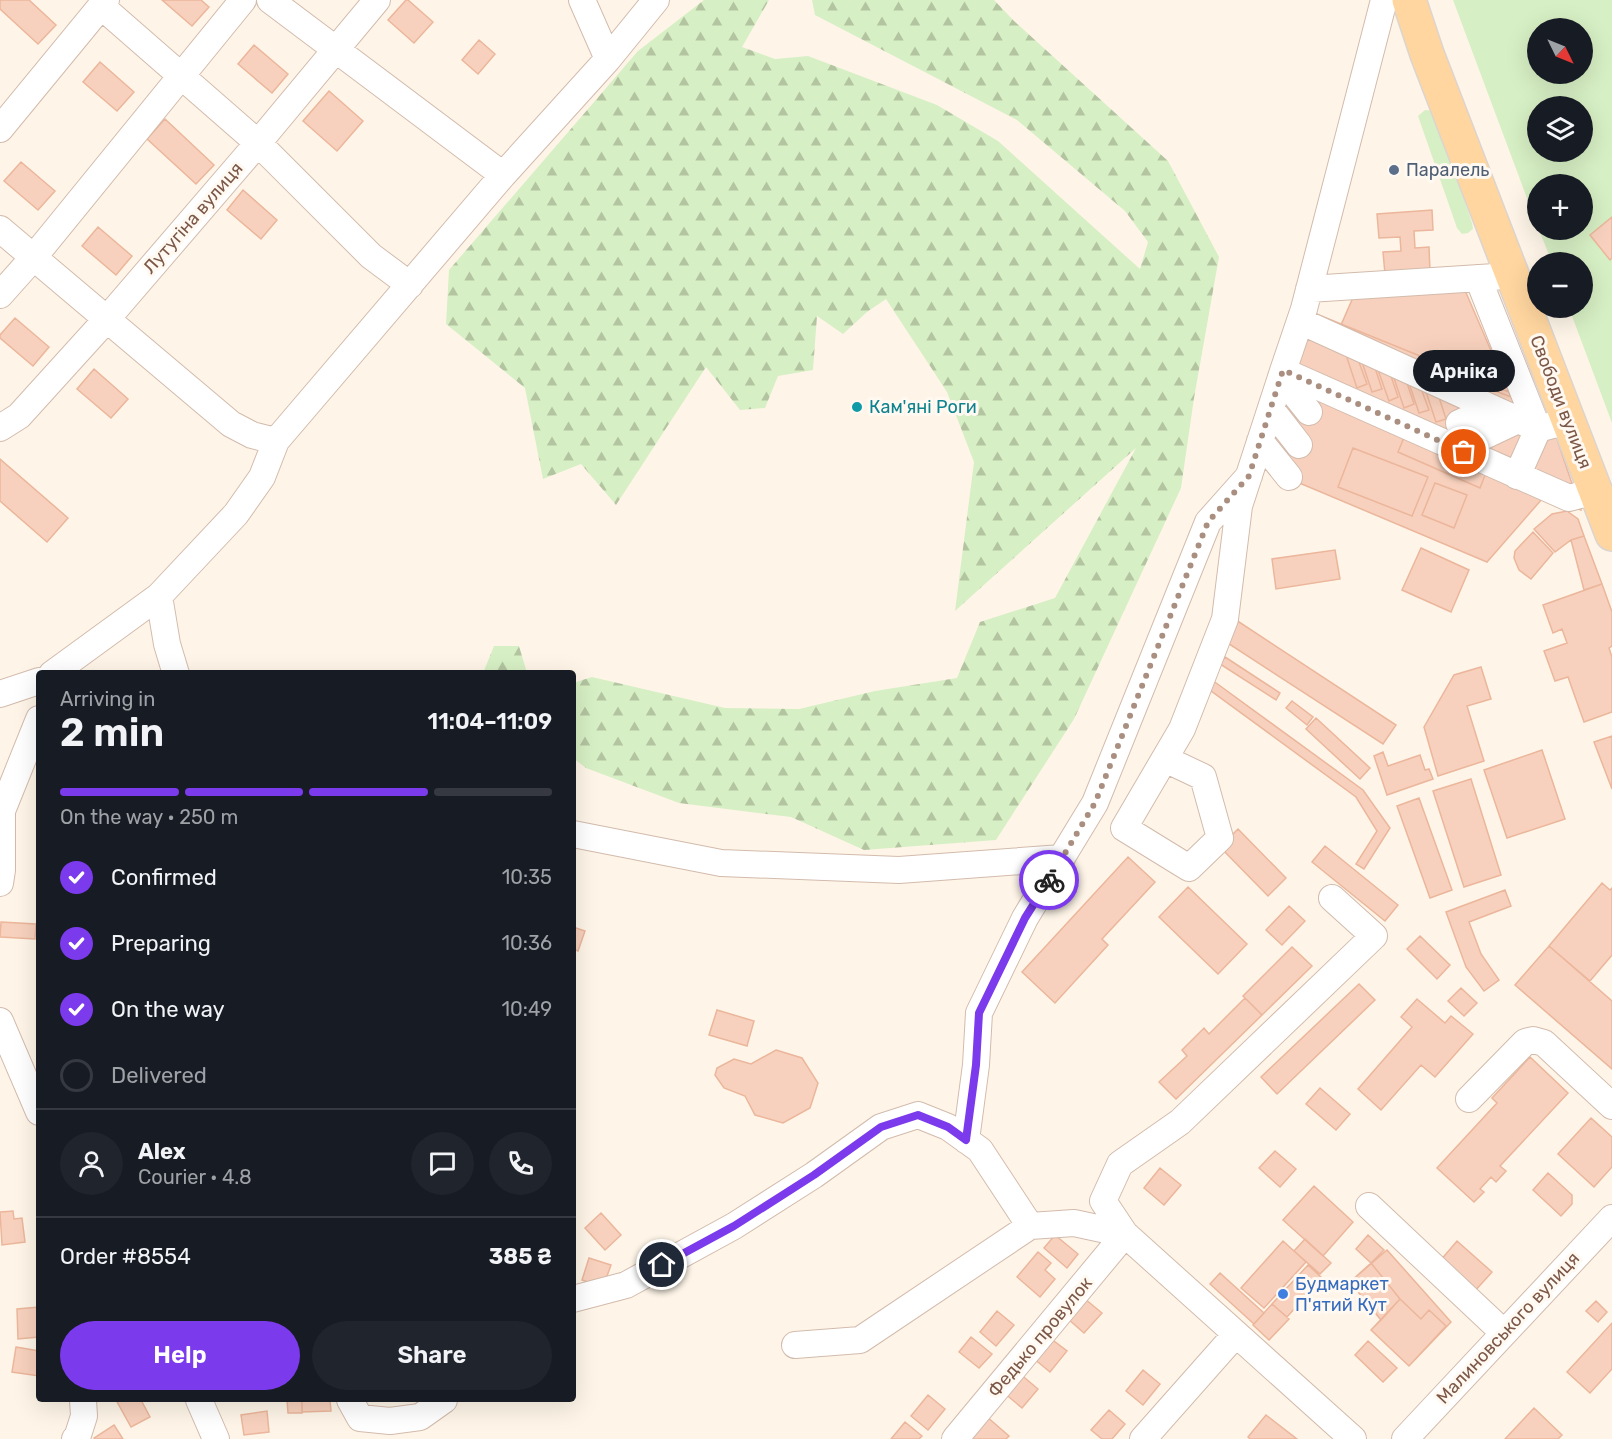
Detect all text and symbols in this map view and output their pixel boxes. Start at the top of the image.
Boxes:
north arrow [1527,18,1593,84]
map controls [1527,18,1593,318]
button: layers [1527,96,1593,162]
street label: Лутугіна вулиця [139,158,247,278]
place label: Паралель [1406,159,1489,181]
marker: Паралель [1387,163,1401,177]
button: + [1527,174,1593,240]
button: − [1527,252,1593,318]
street label: Свободи вулиця [1525,332,1597,472]
callout: Арніка [1413,350,1515,392]
text: Арніка [1430,359,1498,383]
place label: Кам'яні Роги [869,396,977,418]
marker: Кам'яні Роги [850,400,864,414]
pin [1438,426,1489,477]
icon: bag [1447,435,1480,468]
text: Arriving in [60,687,155,711]
text: 11:04–11:09 [428,708,552,735]
text: 2 min [60,710,164,756]
text: On the way · 250 m [60,805,238,829]
courier [1019,850,1079,910]
icon: check [60,861,93,894]
text: Confirmed [111,864,217,891]
icon: bike [1033,864,1066,897]
text: 10:35 [502,865,552,889]
icon: check [60,927,93,960]
text: Preparing [111,930,211,957]
text: 10:36 [502,931,552,955]
icon: check [60,993,93,1026]
text: On the way [111,996,225,1023]
text: 10:49 [502,997,552,1021]
text: Delivered [111,1062,207,1089]
button: person [60,1132,123,1195]
button: chat [411,1132,474,1195]
button: phone [489,1132,552,1195]
text: Alex [138,1138,186,1165]
text: Courier · 4.8 [138,1165,252,1189]
pin [636,1239,687,1290]
text: Order #8554 [60,1243,191,1270]
text: 385 ₴ [489,1243,552,1270]
icon: home [645,1248,678,1281]
street label: Малиновського вулиця [1432,1248,1584,1408]
street label: Федько провулок [983,1272,1097,1402]
place label: Будмаркет П'ятий Кут [1295,1273,1389,1316]
marker: Будмаркет П'ятий Кут [1276,1287,1290,1301]
button: Help [60,1321,300,1390]
button: Share [312,1321,552,1390]

